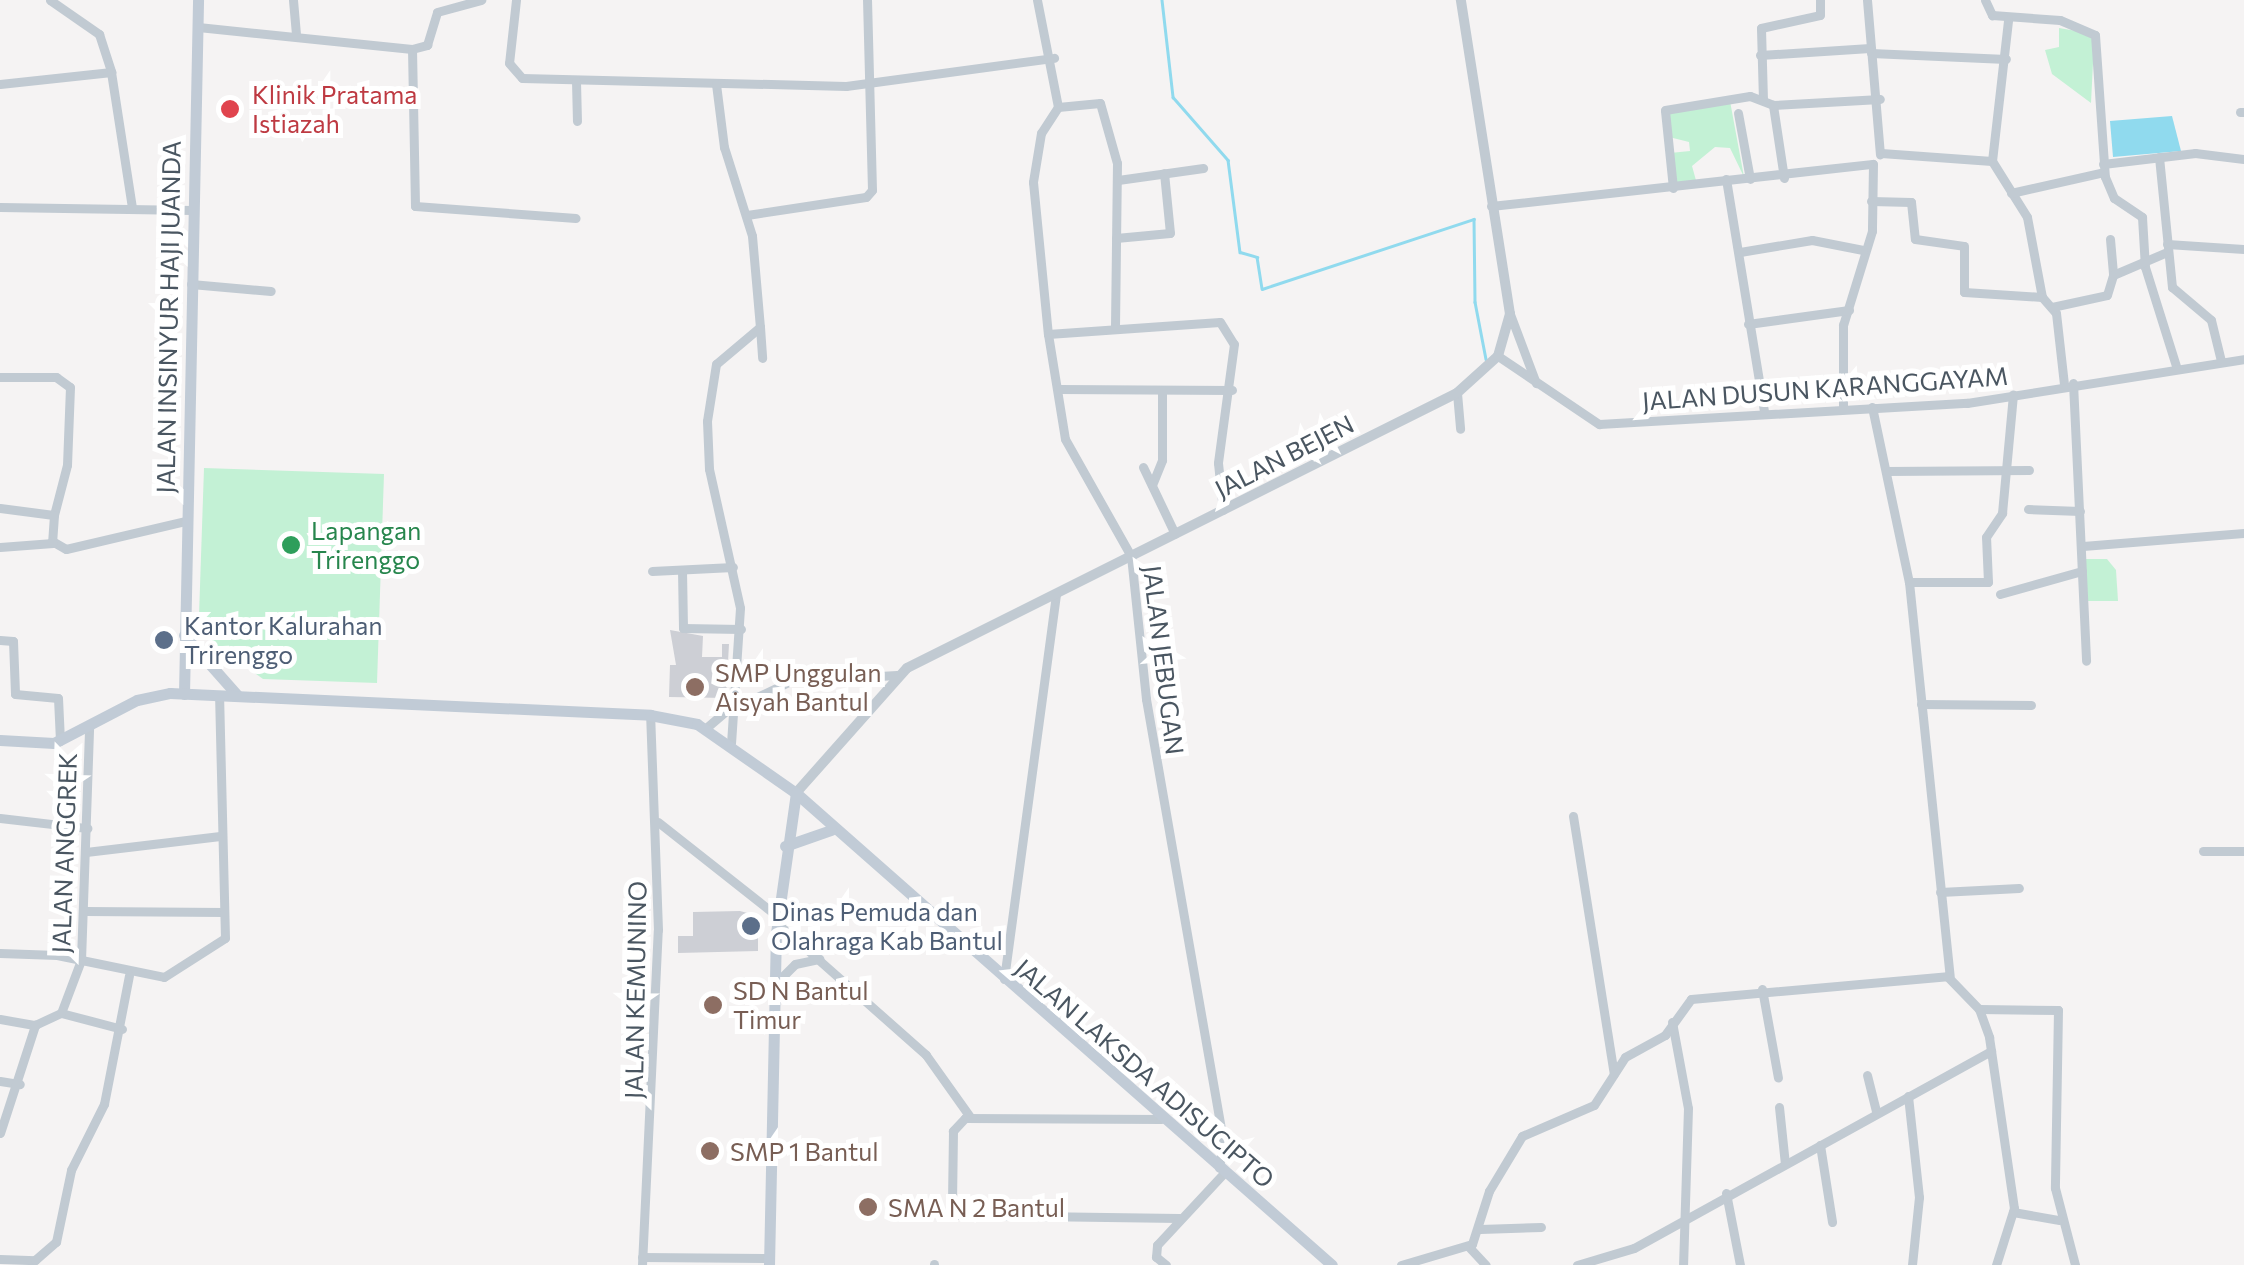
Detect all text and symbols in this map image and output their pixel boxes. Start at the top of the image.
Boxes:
place label: Klinik Pratama Istiazah [252,80,417,139]
marker: Klinik Pratama Istiazah [217,96,243,122]
street label: JALAN INSINYUR HAJI JUANDA [150,140,186,494]
street label: JALAN DUSUN KARANGGAYAM [1641,360,2009,416]
street label: JALAN BEJEN [1210,408,1358,504]
place label: Lapangan Trirenggo [311,516,421,575]
marker: Lapangan Trirenggo [280,534,302,556]
street label: JALAN JEBUGAN [1137,564,1191,756]
place label: Kantor Kalurahan Trirenggo [184,611,383,670]
marker: Kantor Kalurahan Trirenggo [153,629,175,651]
place label: SMP Unggulan Aisyah Bantul [715,658,881,717]
marker: SMP Unggulan Aisyah Bantul [684,676,706,698]
street label: JALAN ANGGREK [46,752,82,954]
street label: JALAN KEMUNINO [618,881,652,1099]
place label: Dinas Pemuda dan Olahraga Kab Bantul [771,897,1003,956]
marker: Dinas Pemuda dan Olahraga Kab Bantul [740,915,762,937]
street label: JALAN LAKSDA ADISUCIPTO [1009,952,1281,1194]
place label: SD N Bantul Timur [733,976,869,1035]
marker: SD N Bantul Timur [702,994,724,1016]
place label: SMP 1 Bantul [730,1136,879,1166]
marker: SMP 1 Bantul [699,1140,721,1162]
place label: SMA N 2 Bantul [888,1192,1065,1222]
marker: SMA N 2 Bantul [857,1196,879,1218]

